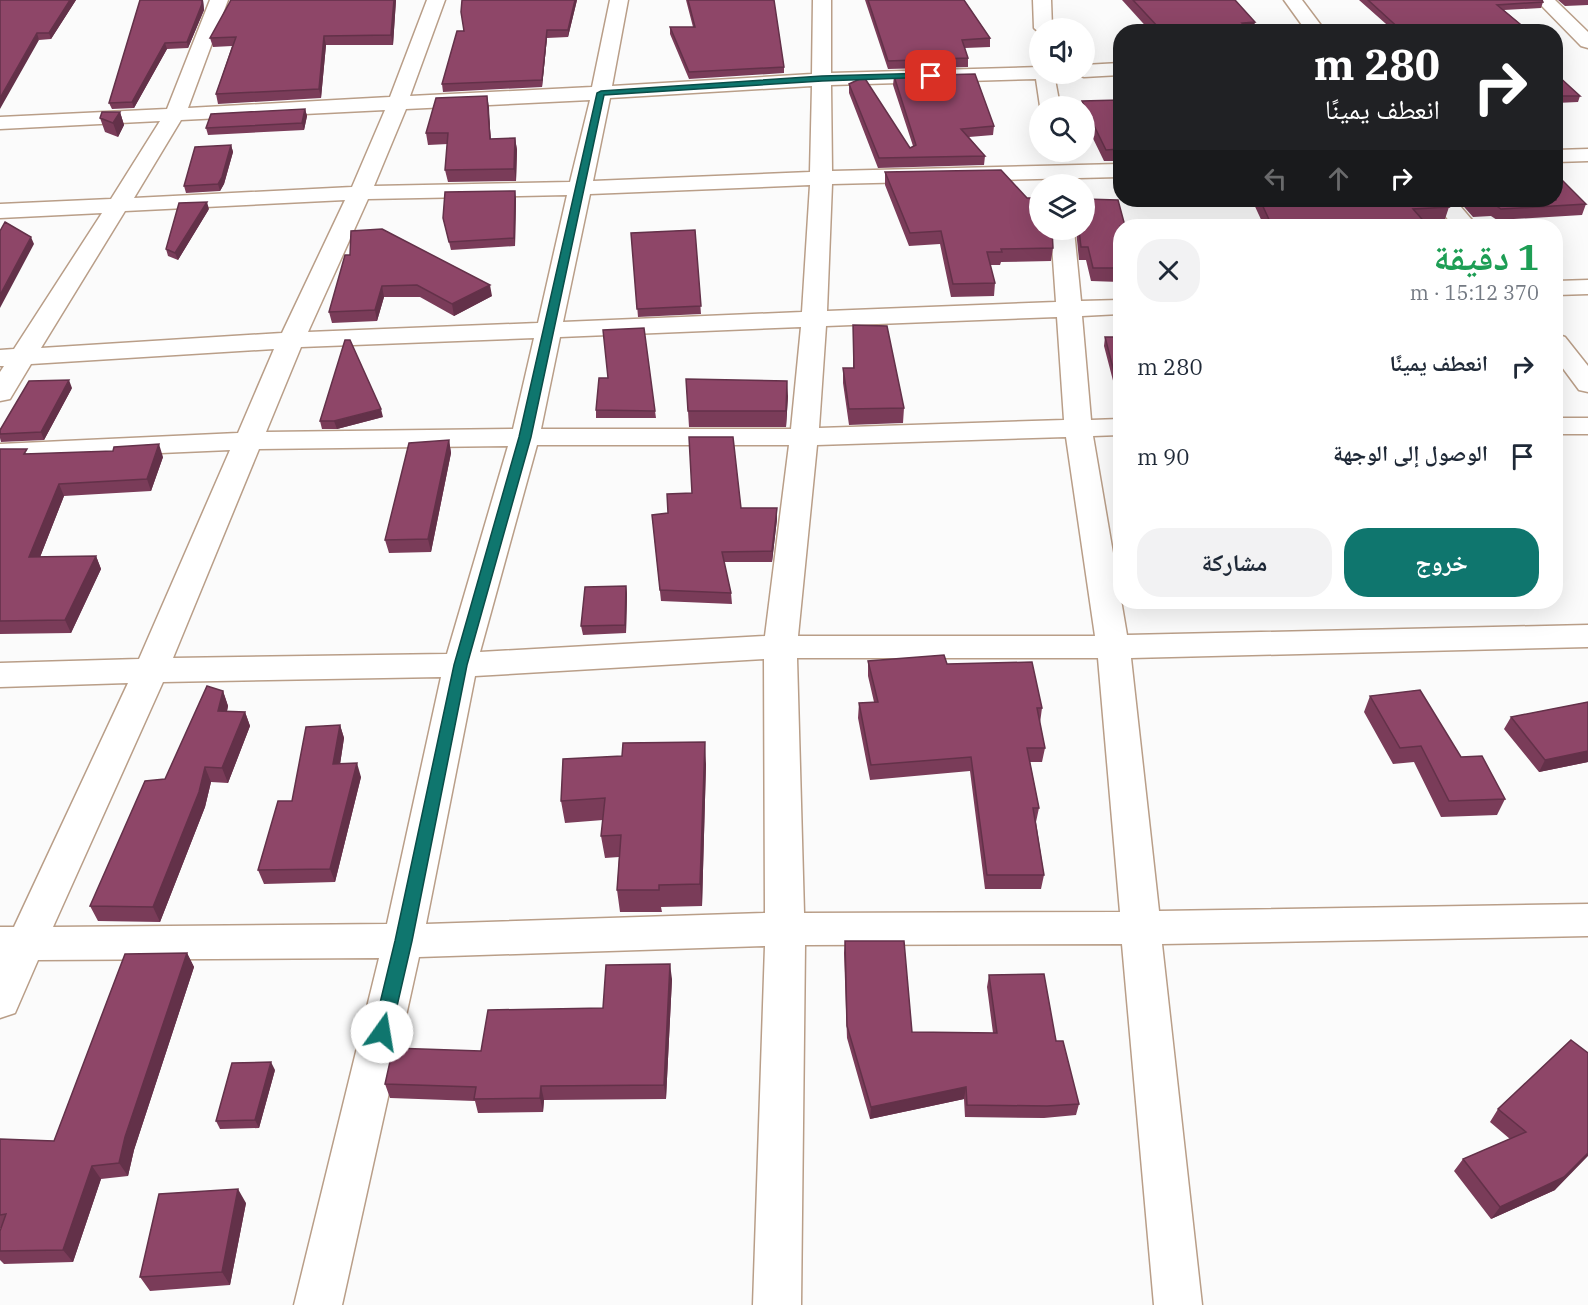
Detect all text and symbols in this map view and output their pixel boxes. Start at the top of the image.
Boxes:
map controls [1029,18,1095,240]
button: sound [1029,18,1095,84]
text: 280 m [1314,37,1440,92]
icon: right [1461,48,1539,126]
pin [905,50,956,101]
icon: arrive [914,59,947,92]
text: انعطف يمينًا [1325,91,1440,126]
button: search [1029,96,1095,162]
icon: left [1259,162,1292,195]
icon: ahead [1322,162,1355,195]
icon: right [1385,162,1418,195]
button: layers [1029,174,1095,240]
text: 1 دقيقة [1433,233,1539,280]
button: close [1137,239,1200,302]
text: 370 m · 15:12 [1410,279,1539,306]
text: انعطف يمينًا [1390,348,1488,377]
icon: right [1506,350,1539,383]
text: 280 m [1137,352,1203,381]
text: الوصول إلى الوجهة [1333,438,1488,467]
icon: arrive [1506,440,1539,473]
text: 90 m [1137,442,1189,471]
button: مشاركة [1137,528,1332,597]
button: خروج [1344,528,1539,597]
position arrow [350,1000,414,1064]

